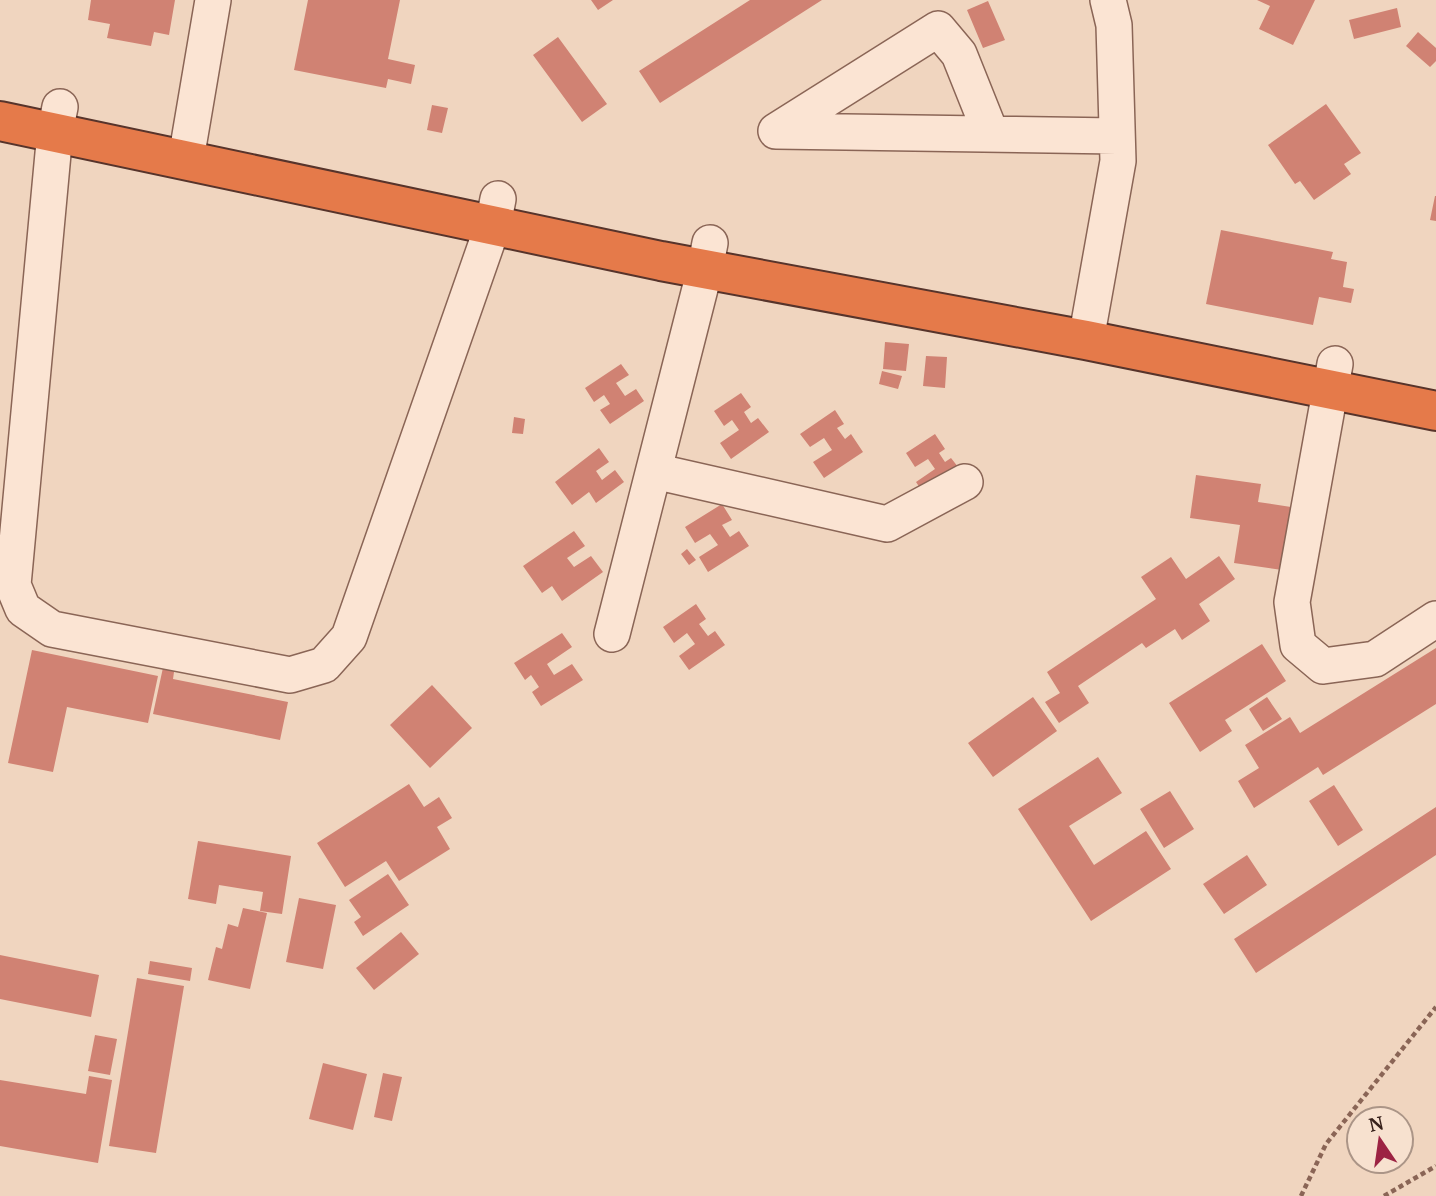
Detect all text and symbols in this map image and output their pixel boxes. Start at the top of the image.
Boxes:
north arrow [1345,1105,1415,1175]
text: N [1366,1109,1386,1137]

